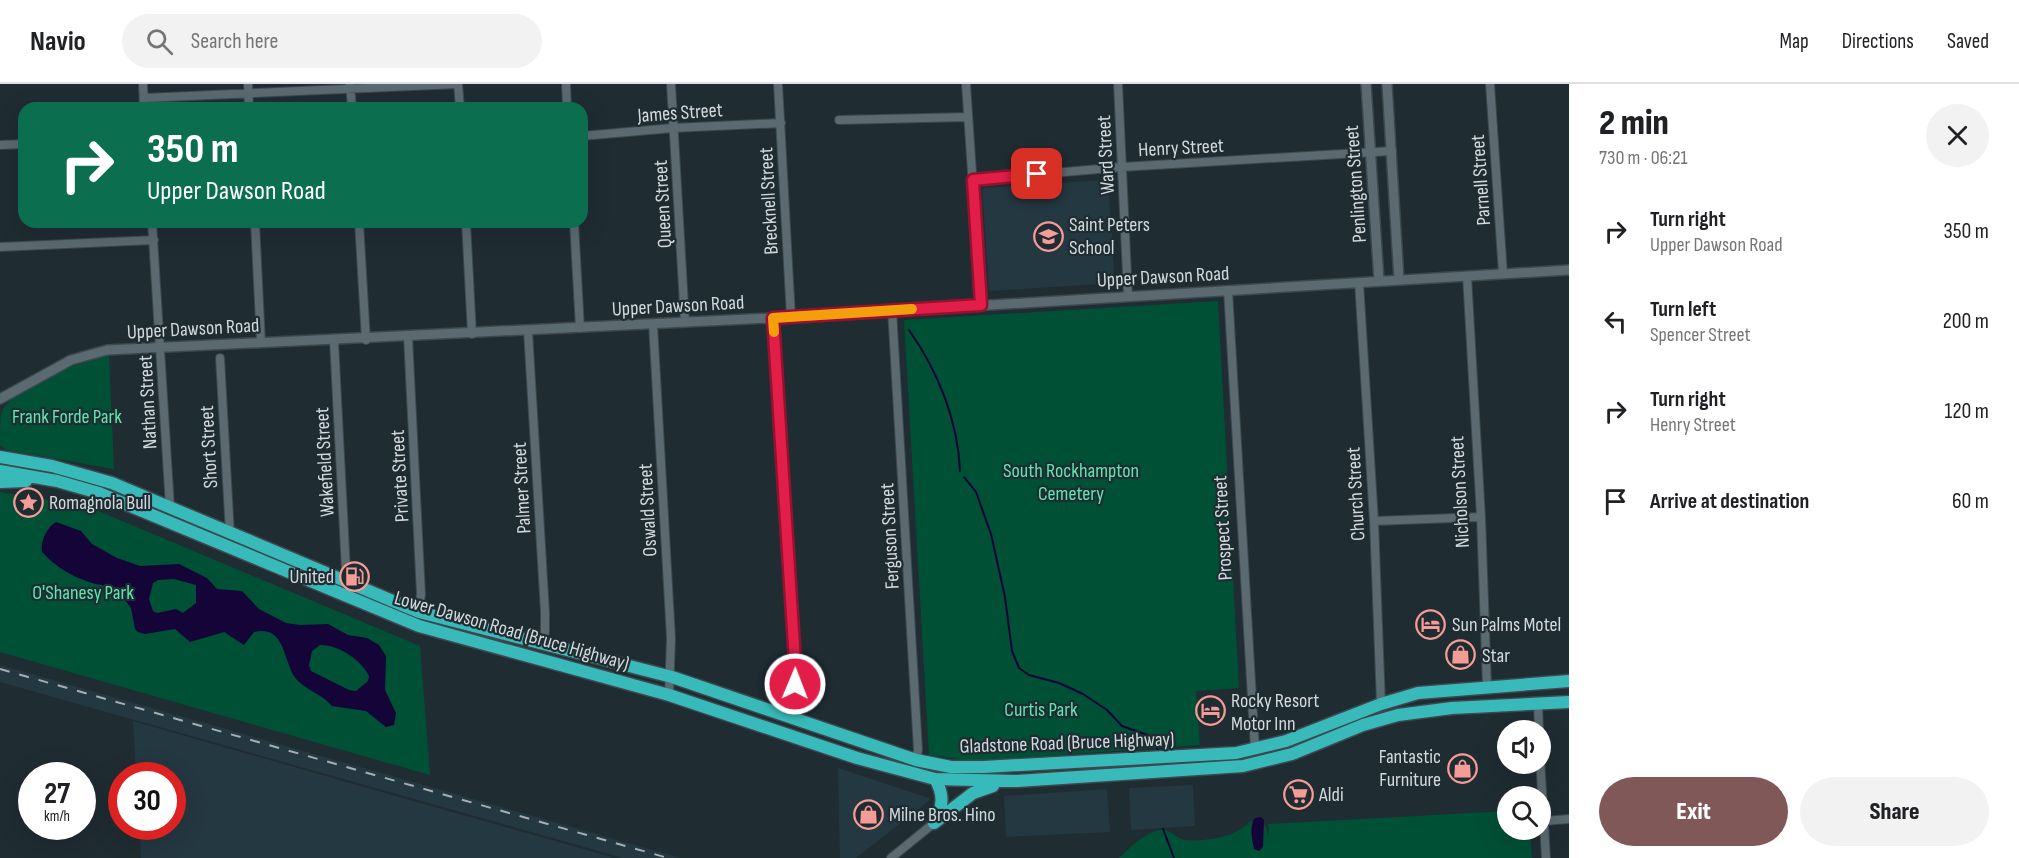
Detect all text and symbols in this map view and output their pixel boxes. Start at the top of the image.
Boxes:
search box [122,14,542,68]
text: Navio [30,25,86,58]
icon: search [143,25,176,58]
text: Search here [191,28,278,55]
text: Map [1779,29,1809,54]
text: Directions [1842,29,1914,54]
text: Saved [1947,29,1989,54]
street label: James Street [636,98,723,128]
text: 2 min [1599,102,1669,145]
button: close [1926,104,1989,167]
street label: Ward Street [1092,115,1120,195]
text: 350 m [147,124,239,175]
street label: Penlington Street [1340,124,1372,243]
icon: right [48,126,126,204]
street label: Henry Street [1138,134,1225,162]
street label: Parnell Street [1466,134,1496,226]
text: 730 m · 06:21 [1599,146,1687,170]
street label: Brecknell Street [754,147,784,255]
pin [1011,148,1062,199]
icon: arrive [1020,157,1053,190]
street label: Queen Street [649,159,677,249]
text: Upper Dawson Road [147,175,326,207]
text: Turn right [1650,206,1726,233]
place label: Saint Peters School [1069,213,1150,260]
icon: right [1599,215,1632,248]
text: 350 m [1944,218,1989,245]
school or university icon: Saint Peters School [1032,220,1064,252]
text: Upper Dawson Road [1650,233,1782,257]
street label: Upper Dawson Road [1096,262,1230,292]
street label: Upper Dawson Road [611,291,745,321]
text: Turn left [1650,296,1716,323]
icon: left [1599,305,1632,338]
text: 200 m [1943,308,1989,335]
street label: Upper Dawson Road [126,314,260,344]
text: Spencer Street [1650,323,1751,347]
street label: Nathan Street [134,354,162,450]
text: Turn right [1650,386,1726,413]
icon: right [1599,395,1632,428]
text: 120 m [1945,398,1989,425]
park label: Frank Forde Park [12,405,122,429]
street label: Short Street [195,405,223,489]
street label: Wakefield Street [310,407,340,517]
text: Henry Street [1650,413,1736,437]
street label: Private Street [386,429,414,523]
street label: Nicholson Street [1445,435,1475,548]
street label: Palmer Street [508,442,536,534]
street label: Church Street [1342,446,1370,542]
park label: South Rockhampton Cemetery [1003,459,1139,506]
street label: Oswald Street [634,463,662,557]
street label: Prospect Street [1208,475,1238,581]
street label: Ferguson Street [875,482,905,590]
icon: arrive [1599,485,1632,518]
place icon: Romagnola Bull [12,486,44,518]
text: Arrive at destination [1650,488,1809,515]
text: 60 m [1952,488,1989,515]
place label: Romagnola Bull [49,491,151,515]
fuel station icon: United [339,560,371,592]
place label: United [290,565,334,589]
park label: O'Shanesy Park [32,581,134,605]
street label: Lower Dawson Road (Bruce Highway) [392,586,632,676]
hotel icon: Sun Palms Motel [1415,608,1447,640]
place label: Sun Palms Motel [1452,613,1561,637]
shop icon: Star [1445,639,1477,671]
place label: Star [1482,644,1510,668]
position arrow [763,652,827,716]
place label: Rocky Resort Motor Inn [1231,689,1319,736]
hotel icon: Rocky Resort Motor Inn [1194,695,1226,727]
park label: Curtis Park [1004,698,1078,722]
map controls [1497,720,1551,840]
button: sound [1497,720,1551,774]
street label: Gladstone Road (Bruce Highway) [959,727,1175,759]
place label: Fantastic Furniture [1379,745,1441,792]
shop icon: Fantastic Furniture [1446,752,1478,784]
speed limit sign: 30 [108,762,186,840]
text: 27 [44,776,70,812]
button: Exit [1599,777,1788,846]
button: Share [1800,777,1989,846]
supermarket icon: Aldi [1282,778,1314,810]
place label: Aldi [1318,783,1344,807]
button: search [1497,786,1551,840]
shop icon: Milne Bros. Hino [852,798,884,830]
place label: Milne Bros. Hino [889,803,996,827]
text: km/h [44,807,70,826]

